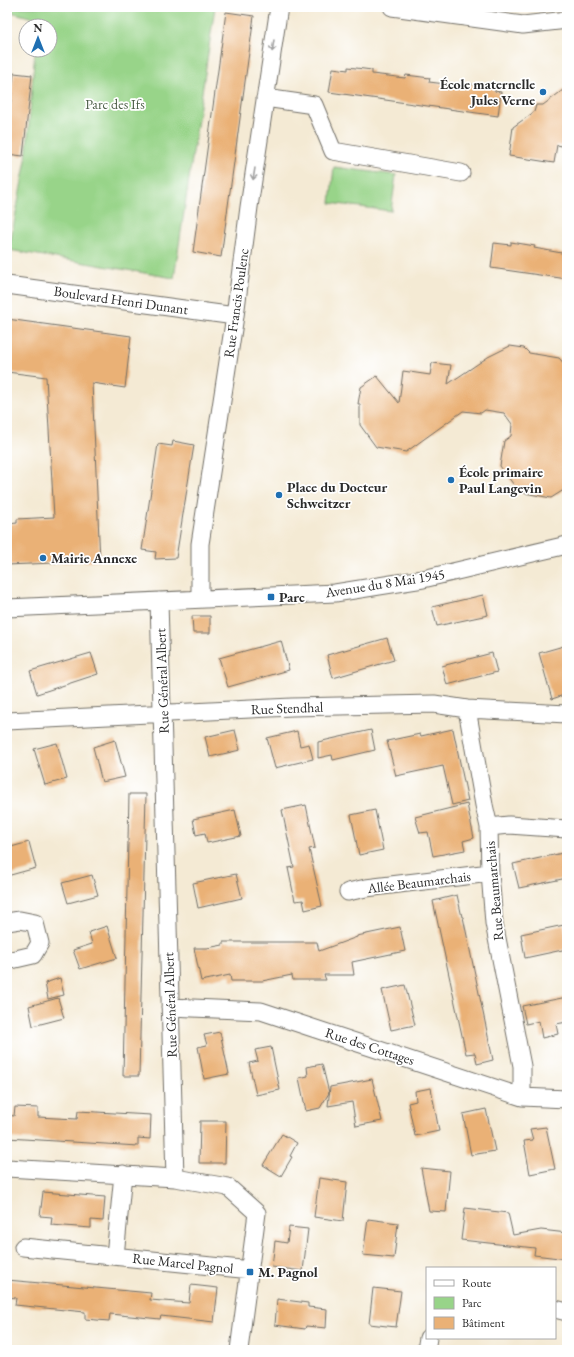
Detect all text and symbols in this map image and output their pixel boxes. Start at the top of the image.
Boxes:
north arrow [18,18,58,58]
text: N [34,21,43,35]
one-way arrow [269,39,277,52]
place label: École maternelle Jules Verne [440,75,535,109]
marker: École maternelle Jules Verne [538,87,548,97]
park label: Parc des Ifs [85,95,145,113]
one-way arrow [250,167,258,180]
street label: Rue Francis Poulenc [219,247,253,359]
street label: Boulevard Henri Dunant [53,282,190,318]
place label: École primaire Paul Langevin [459,463,543,497]
marker: École primaire Paul Langevin [446,475,456,485]
place label: Place du Docteur Schweitzer [287,478,387,512]
marker: Place du Docteur Schweitzer [274,490,284,500]
place label: Mairie Annexe [51,549,137,567]
marker: Mairie Annexe [38,553,48,563]
street label: Avenue du 8 Mai 1945 [323,565,446,601]
place label: Parc [279,588,305,606]
marker: Parc [266,592,276,602]
street label: Rue Général Albert [151,627,173,734]
street label: Rue Stendhal [250,698,324,718]
street label: Rue Beaumarchais [481,840,507,942]
street label: Allée Beaumarchais [365,867,472,897]
street label: Rue Général Albert [159,951,181,1058]
street label: Rue des Cottages [323,1023,417,1069]
street label: Rue Marcel Pagnol [132,1249,235,1277]
place label: M. Pagnol [258,1263,318,1281]
marker: M. Pagnol [245,1267,255,1277]
legend [426,1267,556,1339]
text: Route [462,1275,492,1291]
text: Parc [462,1295,482,1311]
text: Bâtiment [462,1315,505,1331]

